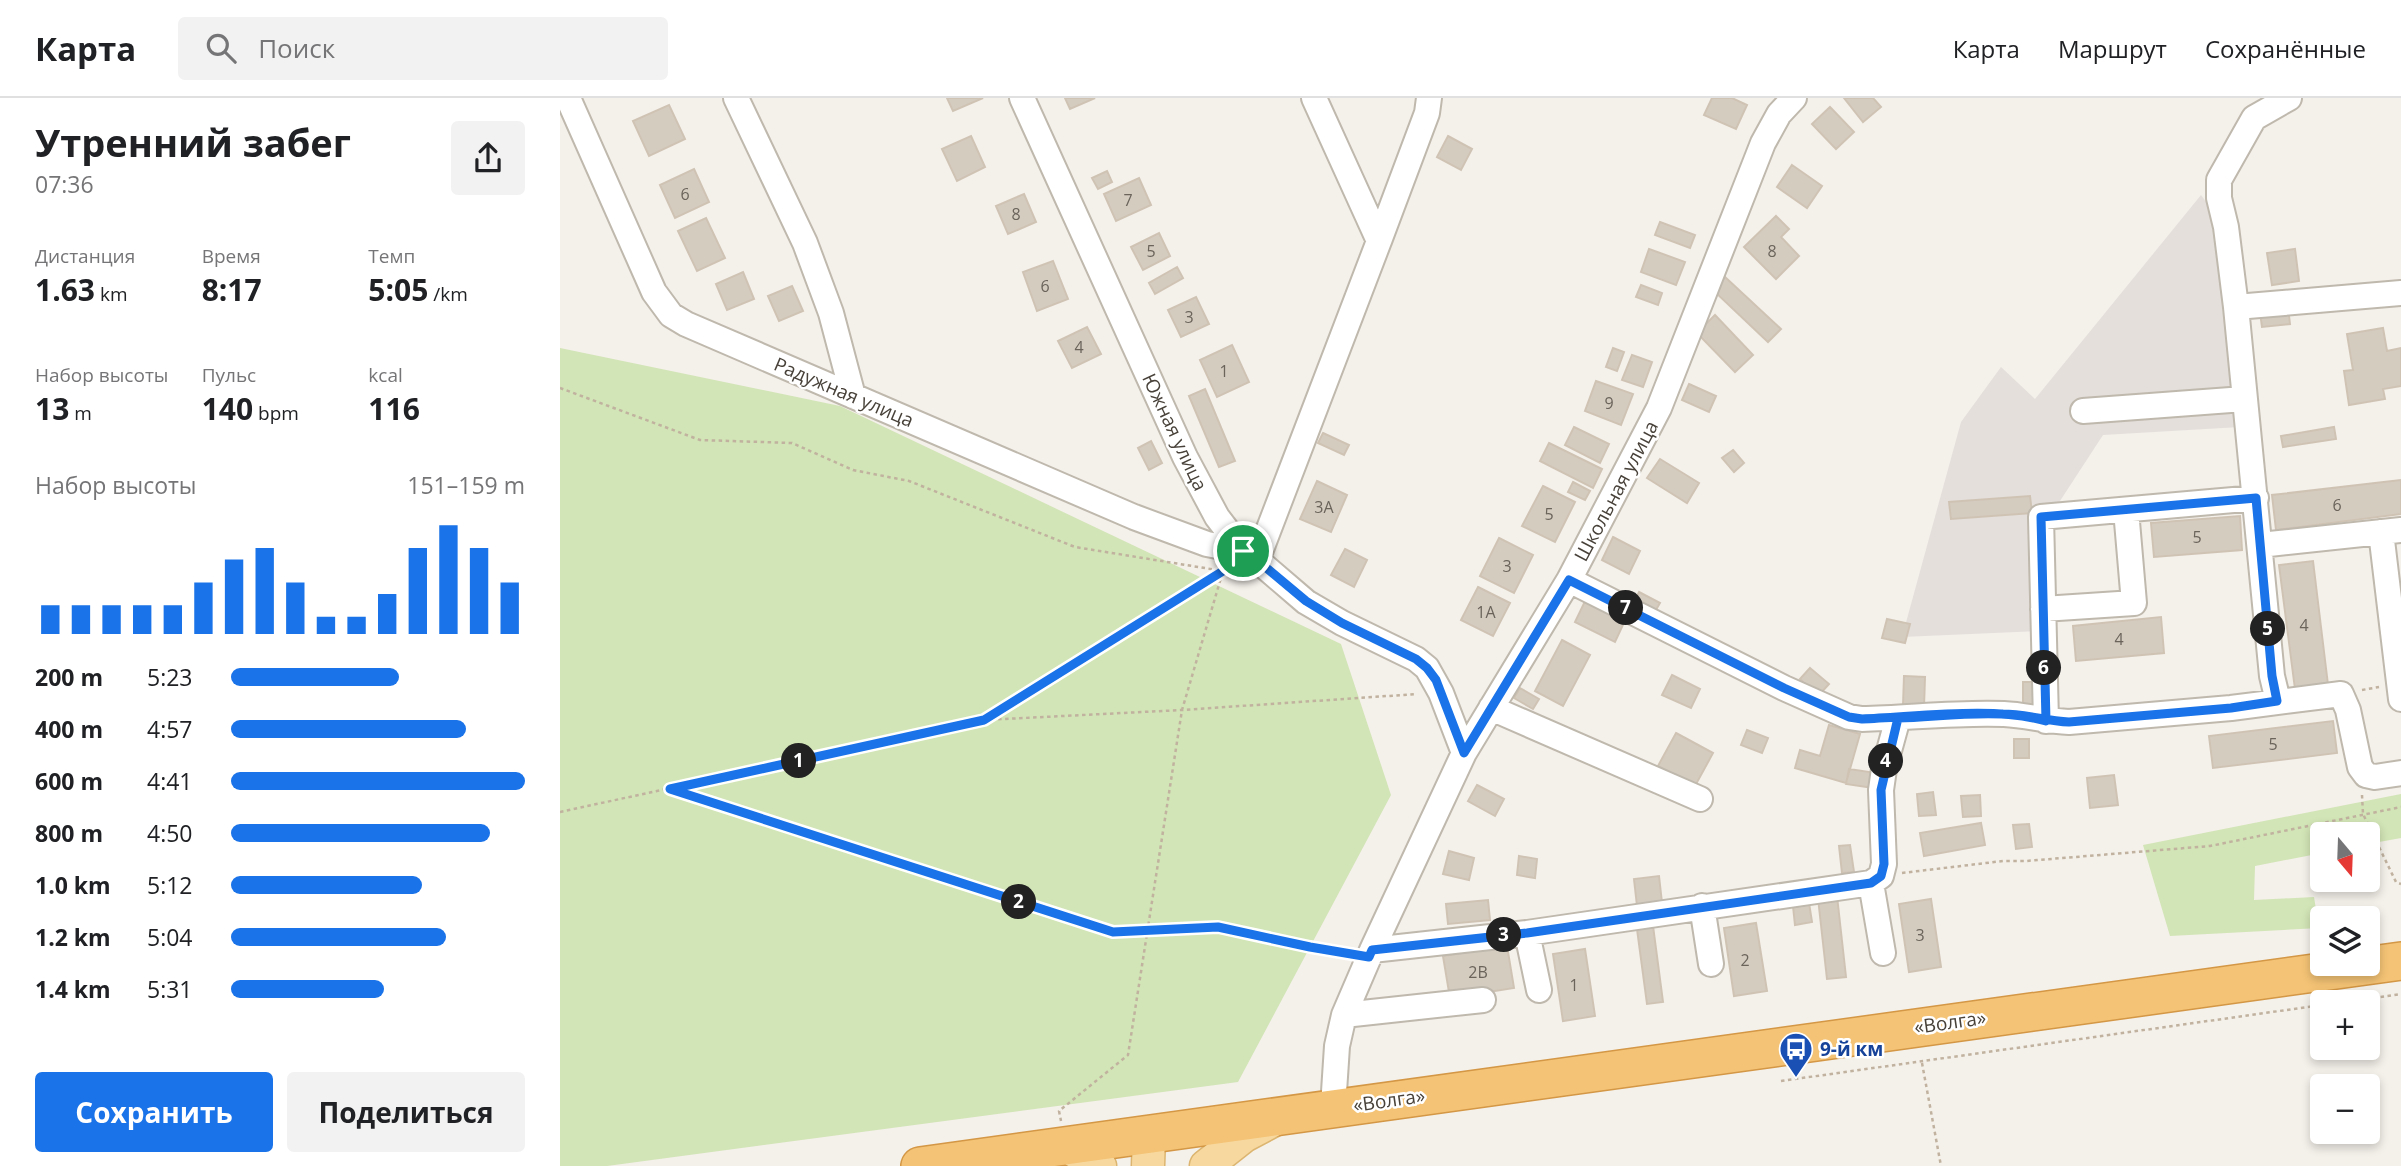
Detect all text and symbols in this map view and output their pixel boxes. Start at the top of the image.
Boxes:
search box [178,17,668,80]
text: Карта [35,26,136,71]
icon: search [202,29,240,67]
text: Поиск [258,30,335,66]
text: Карта [1953,32,2020,65]
text: Маршрут [2058,32,2167,65]
text: Сохранённые [2205,32,2366,65]
text: Утренний забег [35,116,351,168]
button: share [451,121,525,195]
text: 07:36 [35,168,94,200]
house number: 6 [680,183,690,205]
house number: 7 [1123,189,1133,211]
house number: 8 [1011,203,1021,225]
house number: 5 [1146,240,1156,262]
house number: 8 [1767,240,1777,262]
text: Дистанция [35,243,135,269]
text: Время [202,243,261,269]
text: Темп [368,243,415,269]
text: 1.63 [35,269,95,310]
text: 8:17 [202,269,262,310]
text: 5:05 [368,269,428,310]
house number: 6 [1040,275,1050,297]
text: km [95,281,128,307]
text: /km [428,281,468,307]
house number: 3 [1184,306,1194,328]
house number: 4 [1074,336,1084,358]
street label: Радужная улица [770,351,918,433]
house number: 1 [1219,360,1229,382]
text: Набор высоты [35,362,168,388]
text: Пульс [202,362,256,388]
text: kcal [368,362,403,388]
street label: Южная улица [1136,369,1214,495]
text: 13 [35,388,69,429]
text: 140 [202,388,253,429]
text: 116 [368,388,420,429]
house number: 9 [1604,392,1614,414]
text: m [69,400,92,426]
text: bpm [253,400,299,426]
street label: Школьная улица [1568,416,1664,566]
text: Набор высоты [35,469,197,501]
text: 151–159 m [407,469,525,501]
house number: 6 [2332,494,2342,516]
house number: 3А [1314,496,1335,518]
house number: 5 [1544,503,1554,525]
pin [1213,521,1273,581]
house number: 5 [2192,526,2202,548]
icon: arrive [1224,532,1262,570]
house number: 3 [1502,555,1512,577]
pin: 7 [1608,590,1644,626]
text: 7 [1620,594,1631,620]
house number: 1А [1476,601,1497,623]
pin: 5 [2250,612,2286,646]
house number: 4 [2299,614,2309,636]
text: 5 [2262,615,2273,641]
house number: 4 [2114,628,2124,650]
pin: 6 [2026,650,2062,686]
text: 6 [2038,654,2049,680]
text: 200 m [35,661,103,693]
text: 5:23 [147,661,193,693]
text: 400 m [35,713,103,745]
text: 4:57 [147,713,193,745]
house number: 5 [2268,733,2278,755]
pin: 1 [782,744,816,778]
pin: 4 [1868,744,1904,778]
text: 1 [793,747,804,773]
text: 4 [1880,747,1891,773]
text: 600 m [35,765,103,797]
text: 4:41 [147,765,193,797]
text: 800 m [35,817,103,849]
text: 4:50 [147,817,193,849]
north arrow [2310,822,2380,892]
map controls [2310,822,2380,1144]
text: 1.0 km [35,869,111,901]
text: 5:12 [147,869,193,901]
pin: 2 [1002,884,1036,920]
text: 2 [1013,888,1024,914]
button: layers [2310,906,2380,976]
pin: 3 [1486,918,1522,952]
text: 1.2 km [35,921,111,953]
text: 5:04 [147,921,193,953]
text: 3 [1498,921,1509,947]
house number: 3 [1915,924,1925,946]
house number: 2 [1740,949,1750,971]
house number: 2В [1468,961,1488,983]
text: 1.4 km [35,973,111,1005]
text: 5:31 [147,973,193,1005]
house number: 1 [1569,974,1579,996]
button: + [2310,990,2380,1060]
street label: «Волга» [1912,1004,1988,1040]
bus stop icon: 9-й км [1777,1030,1815,1079]
place label: 9-й км [1820,1036,1883,1062]
button: Сохранить [35,1072,273,1152]
button: Поделиться [287,1072,525,1152]
button: − [2310,1074,2380,1144]
street label: «Волга» [1351,1082,1427,1118]

